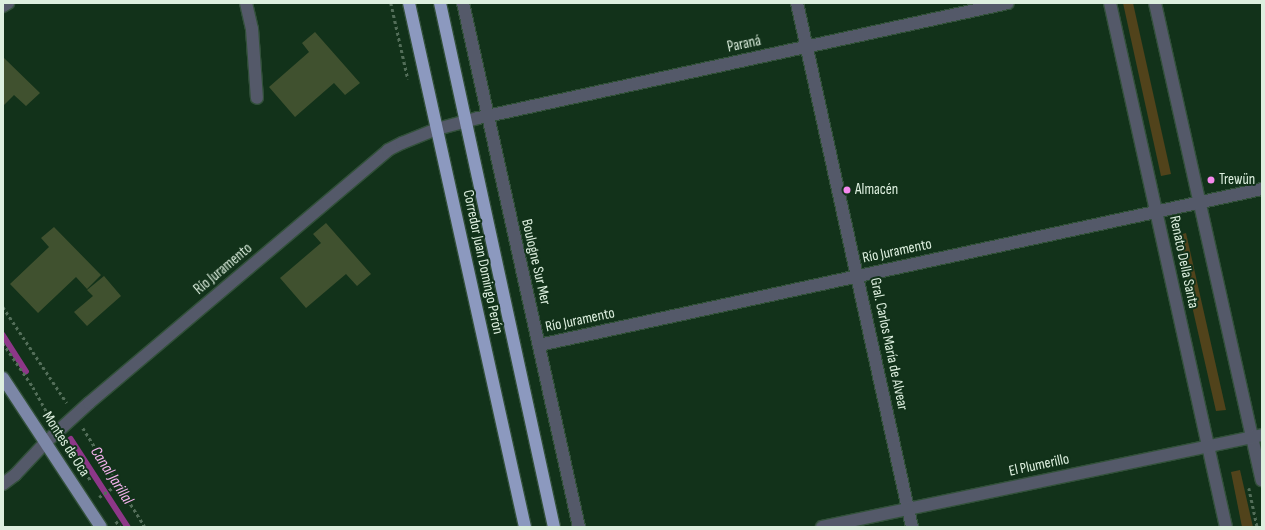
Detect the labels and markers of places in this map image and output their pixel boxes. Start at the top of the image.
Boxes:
place label: Trewün [1219,171,1255,189]
marker: Trewün [1206,175,1216,185]
place label: Almacén [855,181,898,199]
marker: Almacén [842,185,852,195]

